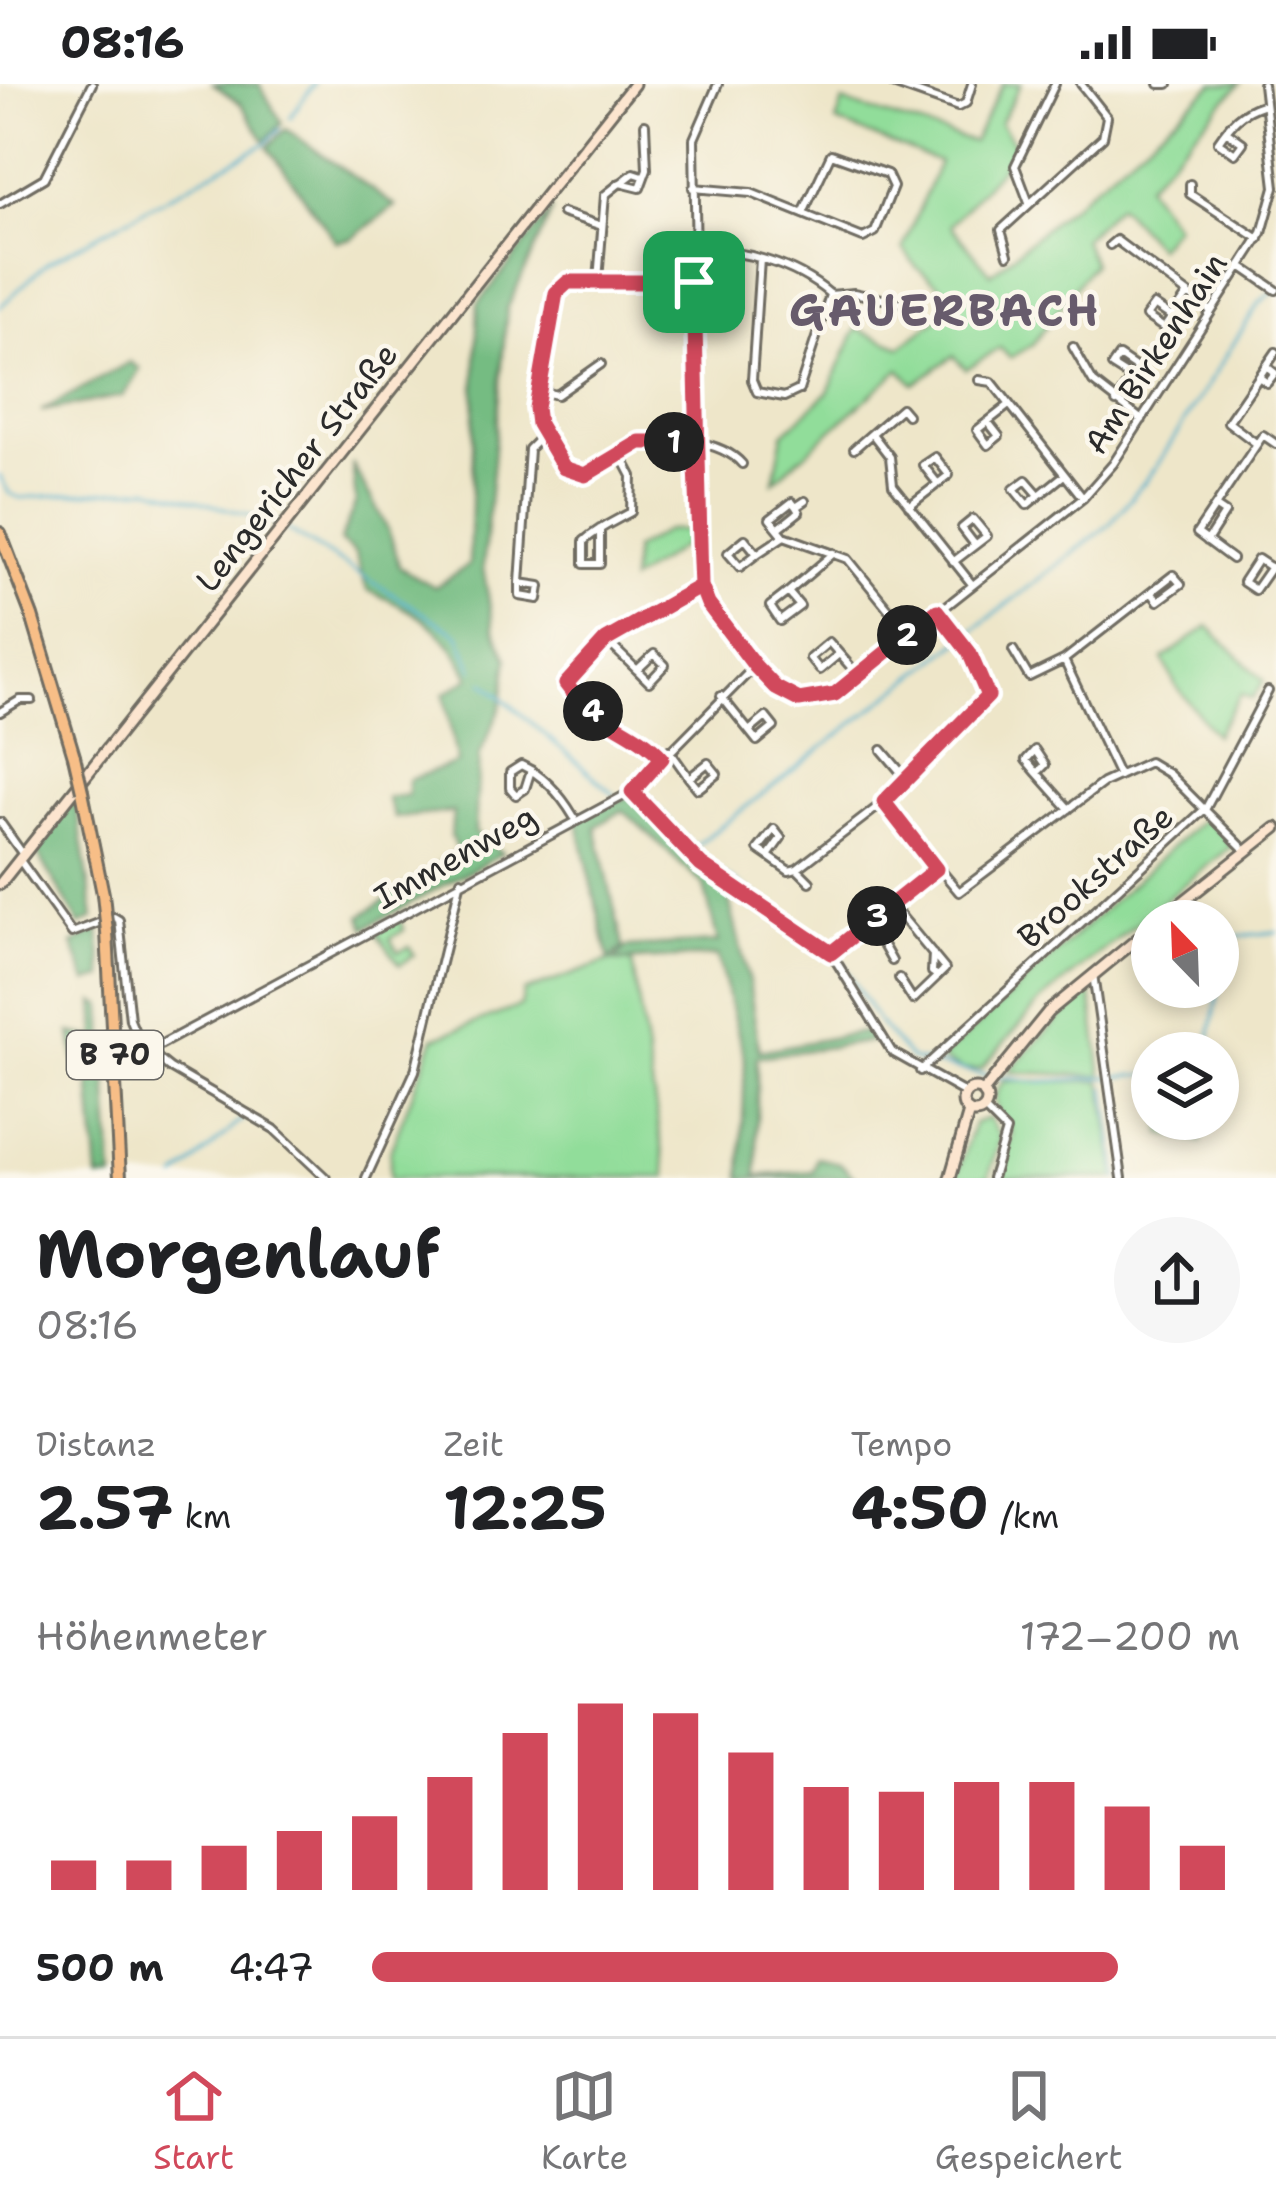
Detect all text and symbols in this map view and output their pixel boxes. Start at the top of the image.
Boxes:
text: 08:16 [60,12,185,72]
pin [643,231,745,333]
street label: Am Birkenhain [1073,244,1238,463]
icon: arrive [661,249,727,315]
district label: GAUERBACH [789,280,1101,340]
street label: Lengericher Straße [185,333,408,601]
pin: 1 [644,412,704,472]
text: 1 [666,419,682,464]
pin: 2 [877,605,937,665]
text: 2 [895,612,919,657]
pin: 4 [563,681,623,741]
text: 4 [581,688,605,733]
street label: Immenweg [366,793,544,919]
street label: Brookstraße [1008,794,1183,958]
pin: 3 [847,886,907,946]
text: 3 [865,893,889,938]
north arrow [1131,900,1239,1008]
map controls [1131,900,1239,1140]
road number: B 70 [67,1031,163,1079]
button: layers [1131,1032,1239,1140]
text: Morgenlauf [36,1210,440,1298]
button: share [1114,1217,1240,1343]
text: 08:16 [36,1299,139,1351]
text: Distanz [36,1422,156,1467]
text: Zeit [443,1422,504,1467]
text: Tempo [851,1422,952,1467]
text: 2.57 [36,1467,173,1547]
text: 12:25 [443,1467,607,1547]
text: 4:50 [851,1467,989,1547]
text: km [173,1494,231,1539]
text: /km [989,1494,1059,1539]
text: Höhenmeter [36,1610,268,1662]
text: 172–200 m [1020,1610,1240,1662]
text: 500 m [36,1941,164,1993]
text: 4:47 [228,1941,314,1993]
tab: Start [153,2063,234,2180]
tab: Karte [541,2063,628,2180]
tab: Gespeichert [935,2063,1123,2180]

